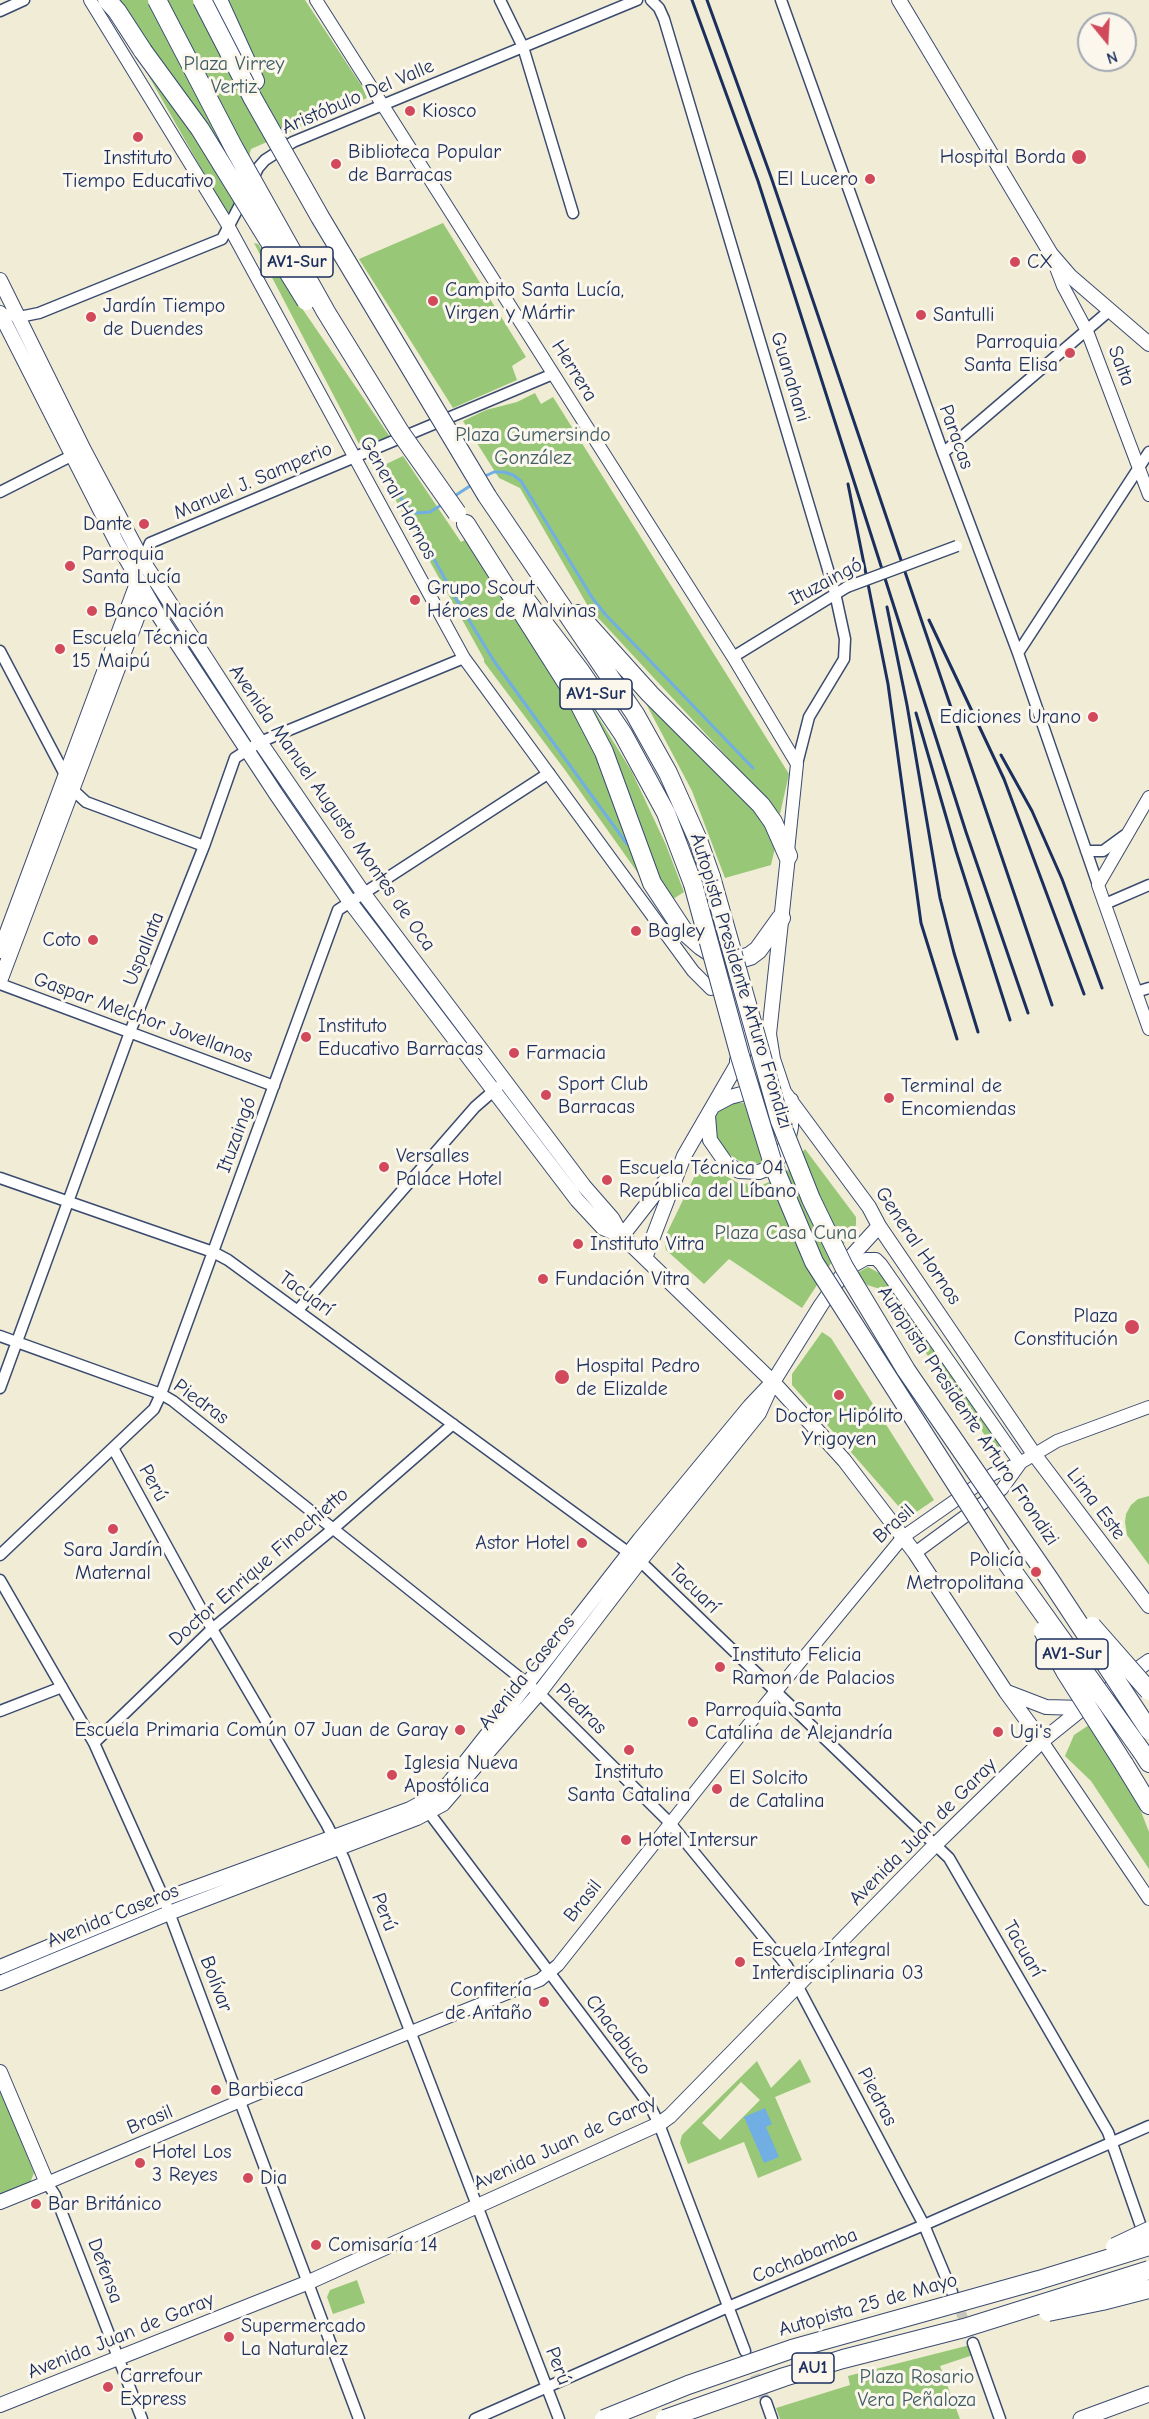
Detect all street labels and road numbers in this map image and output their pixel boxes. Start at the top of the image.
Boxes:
street label: Aristóbulo Del Valle [278,54,438,140]
road number: AV1-Sur [261,247,333,277]
street label: Guanahani [765,329,815,425]
street label: Herrera [546,336,602,406]
street label: Salta [1102,342,1140,390]
street label: Paracas [933,401,979,473]
street label: General Hornos [354,432,442,564]
street label: Manuel J. Samperio [170,437,336,525]
street label: Ituzaingó [785,553,867,611]
street label: Avenida Manuel Augusto Montes de Oca [223,660,441,956]
road number: AV1-Sur [560,679,632,709]
street label: Autopista Presidente Arturo Frondizi [685,830,797,1132]
street label: Uspallata [118,909,170,989]
street label: Gaspar Melchor Jovellanos [30,967,256,1069]
street label: Ituzaingó [212,1094,262,1176]
street label: General Hornos [870,1182,966,1310]
street label: Tacuarí [274,1266,338,1322]
street label: Autopista Presidente Arturo Frondizi [872,1282,1064,1550]
street label: Piedras [169,1374,233,1430]
street label: Perú [133,1460,173,1506]
street label: Lima Este [1061,1463,1131,1545]
street label: Doctor Enrique Finochietto [164,1482,354,1652]
street label: Brasil [868,1499,920,1549]
street label: Tacuarí [664,1559,724,1619]
street label: Avenida Caseros [474,1611,580,1735]
road number: AV1-Sur [1036,1639,1108,1669]
street label: Piedras [550,1678,612,1740]
street label: Avenida Juan de Garay [844,1753,1002,1911]
street label: Brasil [559,1875,607,1927]
street label: Avenida Caseros [44,1879,182,1953]
street label: Perú [366,1890,402,1934]
street label: Tacuarí [997,1916,1049,1982]
street label: Bolívar [194,1953,238,2015]
street label: Chacabuco [580,1990,656,2080]
street label: Piedras [852,2064,902,2130]
street label: Avenida Juan de Garay [470,2090,660,2196]
street label: Brasil [123,2100,177,2140]
street label: Cochabamba [749,2223,861,2289]
street label: Defensa [82,2235,128,2307]
street label: Autopista 25 de Mayo [776,2268,960,2342]
street label: Avenida Juan de Garay [24,2288,218,2384]
street label: Perú [540,2344,576,2388]
road number: AU1 [792,2353,834,2383]

